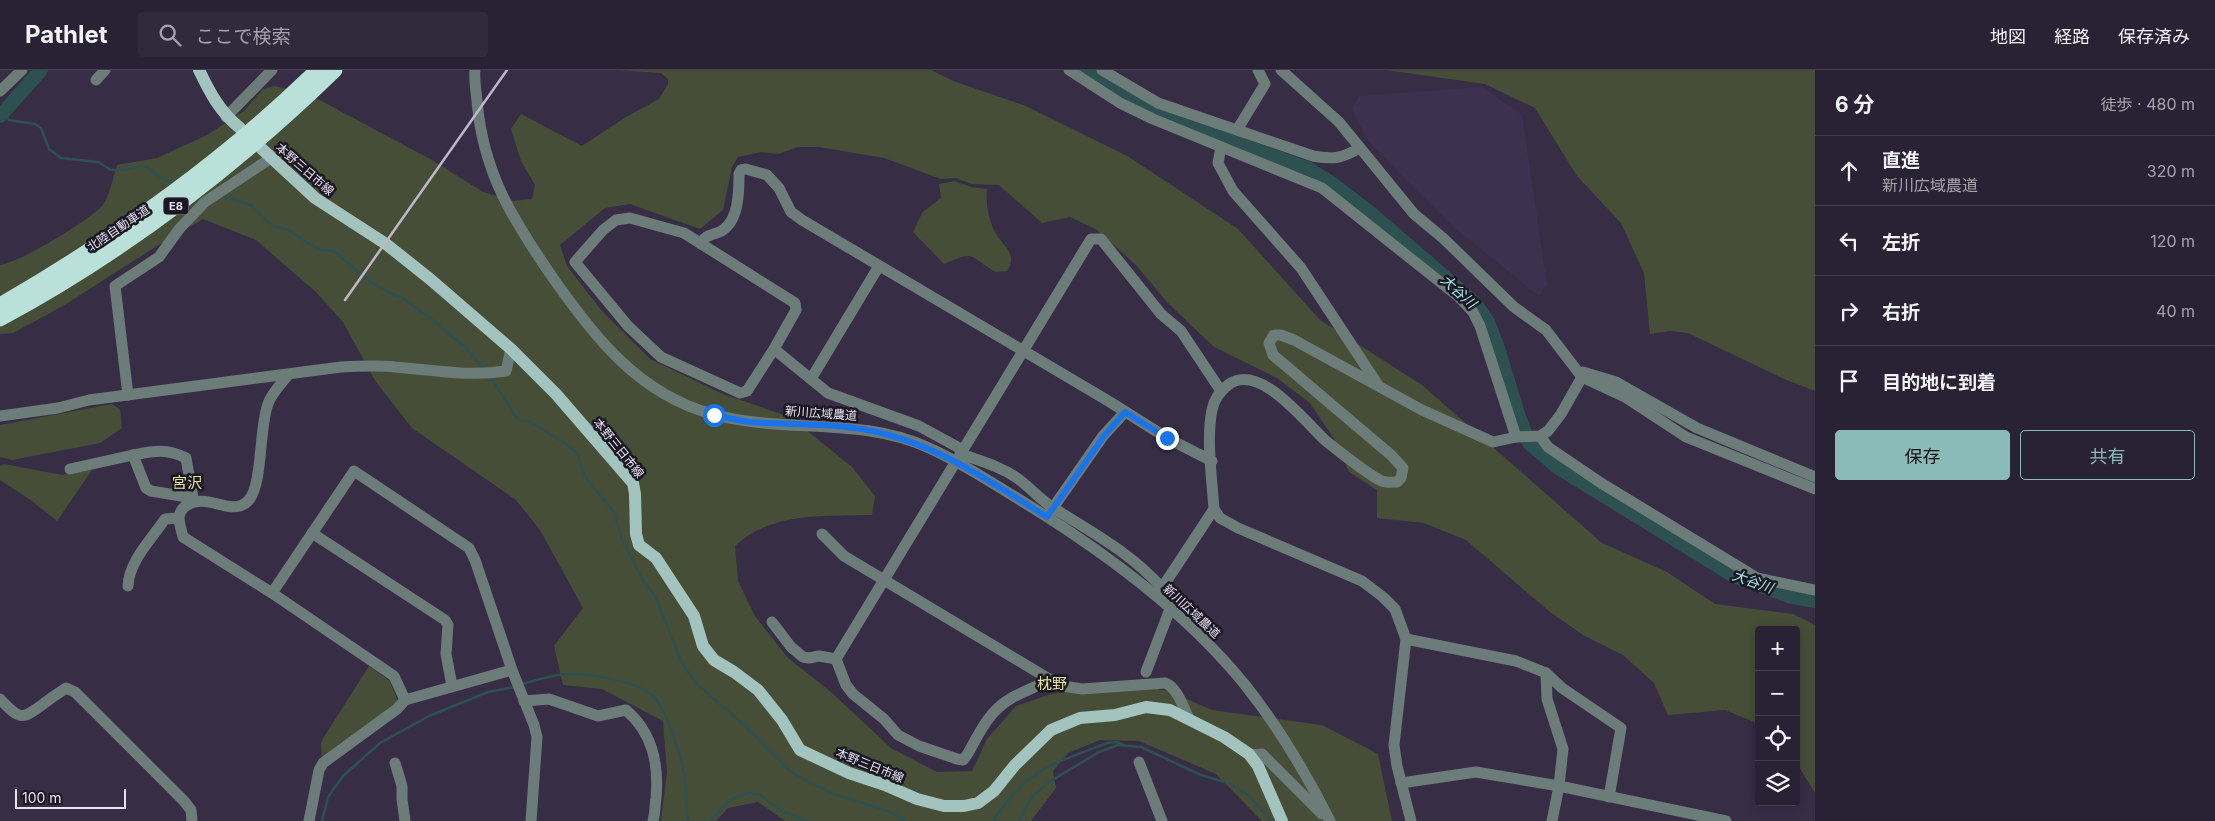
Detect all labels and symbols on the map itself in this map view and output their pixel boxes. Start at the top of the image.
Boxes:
street label: 本野三日市線 [273,140,337,198]
road number: E8 [164,198,188,214]
street label: 北陸自動車道 [84,202,152,254]
water label: 大谷川 [1438,271,1482,313]
street label: 新川広域農道 [785,403,857,423]
route start [703,404,726,427]
street label: 本野三日市線 [591,415,647,481]
route end [1156,427,1179,450]
district label: 宮沢 [172,473,202,492]
water label: 大谷川 [1730,566,1778,597]
street label: 新川広域農道 [1161,581,1223,641]
district label: 枕野 [1037,674,1067,693]
street label: 本野三日市線 [834,745,906,785]
scale bar [15,786,126,809]

